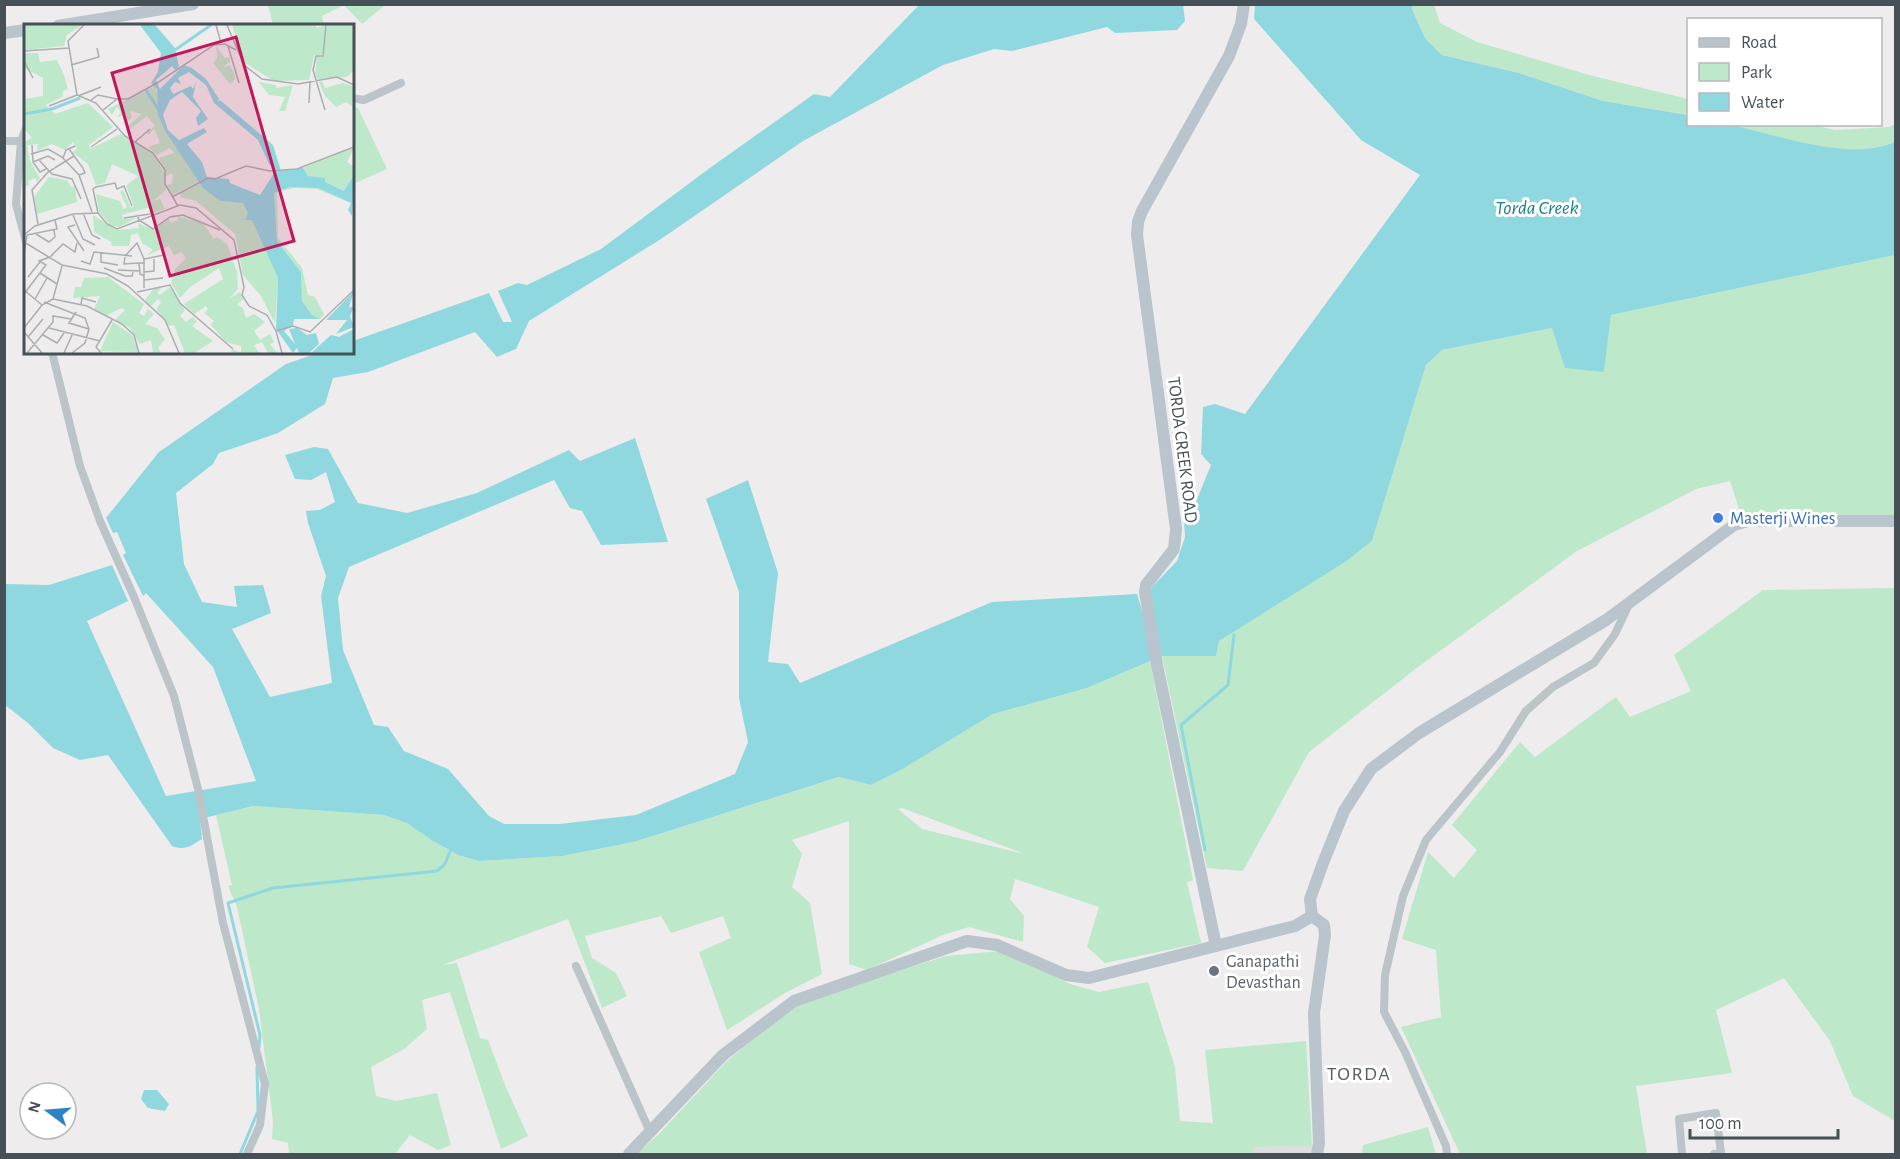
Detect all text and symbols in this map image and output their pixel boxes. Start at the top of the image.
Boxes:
legend [1687,18,1882,126]
inset map [24,24,354,354]
text: Road [1741,34,1777,52]
text: Park [1741,64,1773,82]
text: Water [1741,94,1784,112]
water label: Torda Creek [1495,198,1579,218]
street label: TORDA CREEK ROAD [1164,376,1200,524]
place label: Masterji Wines [1730,510,1835,528]
marker: Masterji Wines [1711,511,1725,525]
place label: Ganapathi Devasthan [1226,953,1301,992]
marker: Ganapathi Devasthan [1207,964,1221,978]
district label: TORDA [1327,1064,1391,1084]
north arrow [18,1081,78,1141]
text: N [25,1100,44,1115]
scale bar [1690,1102,1838,1140]
text: 100 m [1699,1115,1742,1133]

